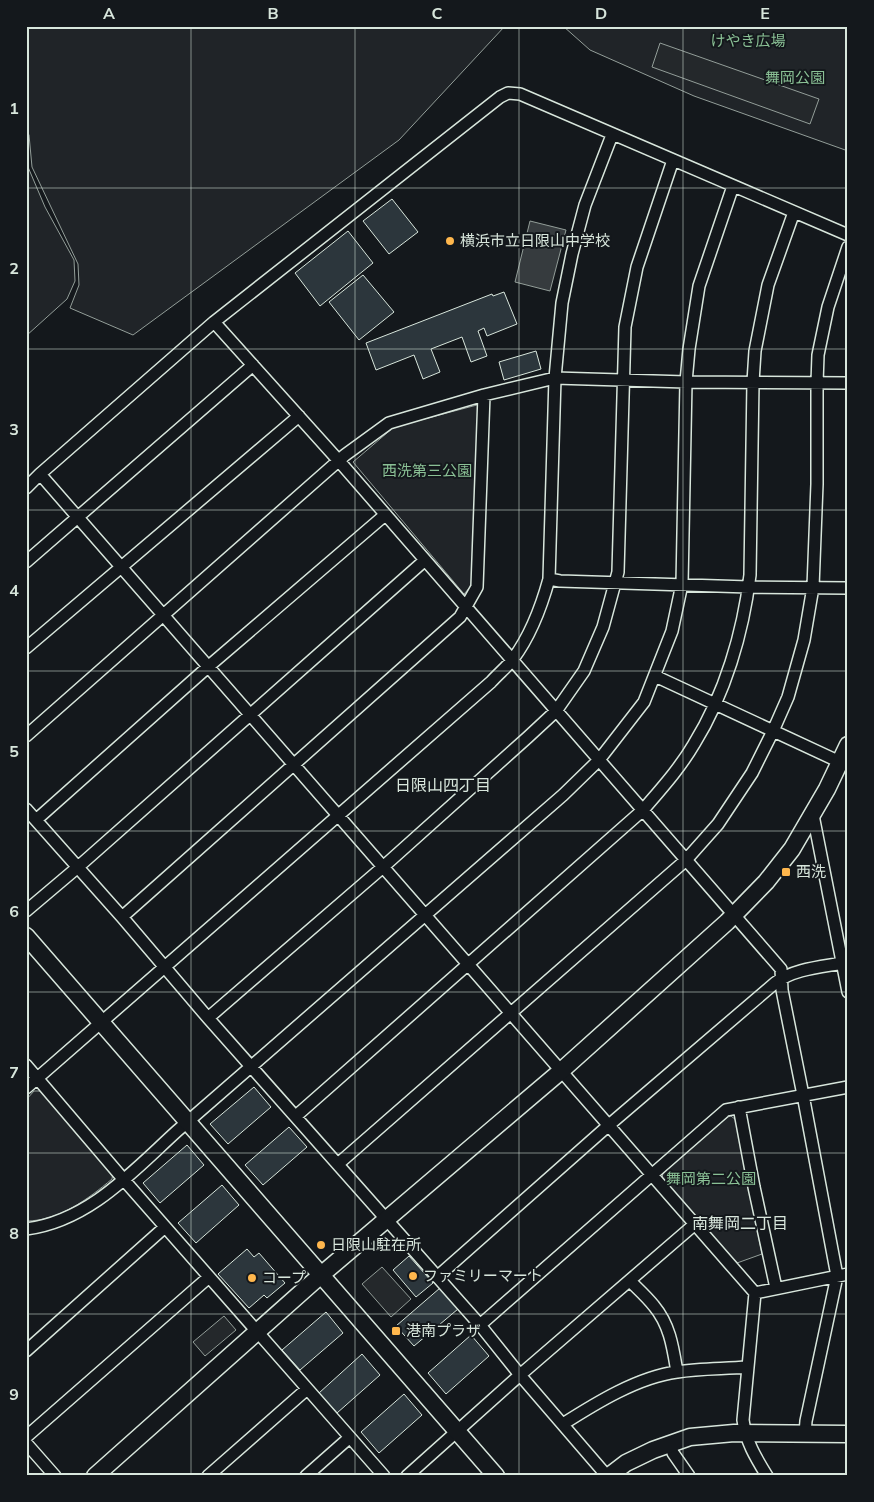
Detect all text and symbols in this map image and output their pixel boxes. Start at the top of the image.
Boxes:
text: A [103,3,115,23]
text: B [267,3,279,23]
text: C [432,3,443,23]
text: D [595,3,607,23]
text: E [760,3,770,23]
park label: けやき広場 [710,31,786,50]
park label: 舞岡公園 [765,68,825,87]
text: 1 [9,98,19,118]
place label: 横浜市立日限山中学校 [460,231,610,250]
marker: 横浜市立日限山中学校 [444,235,456,247]
text: 2 [9,258,19,278]
text: 3 [9,419,19,439]
park label: 西洗第三公園 [382,461,472,480]
text: 4 [9,580,19,600]
text: 5 [9,741,19,761]
district label: 日限山四丁目 [395,775,491,795]
place label: 西洗 [796,862,826,881]
marker: 西洗 [780,866,792,878]
text: 6 [9,901,19,921]
text: 7 [9,1062,19,1082]
park label: 舞岡第二公園 [666,1169,756,1188]
district label: 南舞岡二丁目 [692,1213,788,1233]
text: 8 [9,1223,19,1243]
place label: 日限山駐在所 [331,1235,421,1254]
marker: 日限山駐在所 [315,1239,327,1251]
place label: ファミリーマート [423,1266,543,1285]
place label: コープ [262,1268,306,1287]
marker: ファミリーマート [407,1270,419,1282]
marker: コープ [246,1272,258,1284]
place label: 港南プラザ [406,1321,481,1340]
marker: 港南プラザ [390,1325,402,1337]
text: 9 [9,1384,19,1404]

